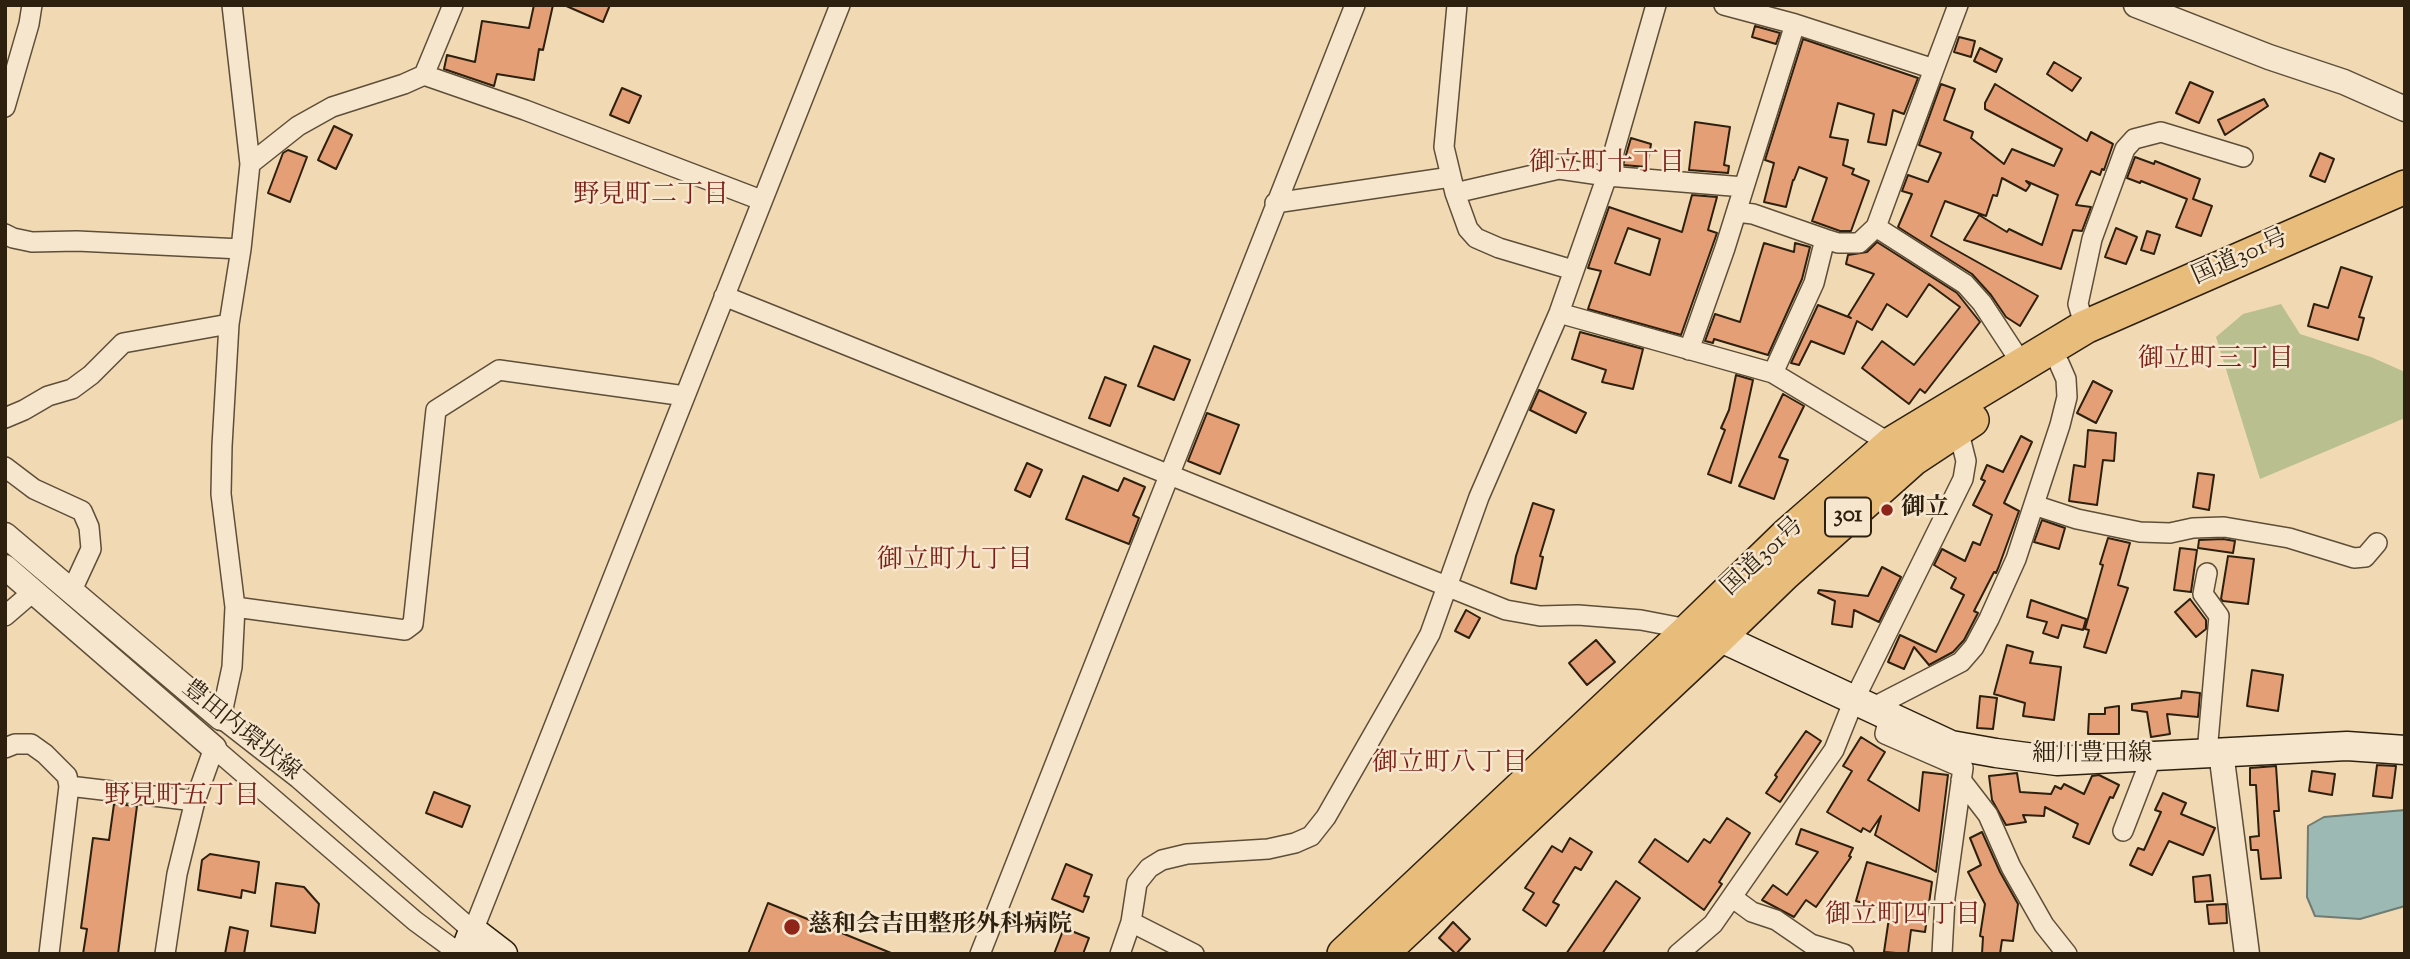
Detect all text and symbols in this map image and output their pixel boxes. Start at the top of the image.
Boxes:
district label: 御立町十丁目 [1529,150,1685,182]
district label: 野見町二丁目 [573,182,729,214]
street label: 国道301号 [2189,225,2293,293]
district label: 御立町三丁目 [2138,346,2294,378]
place label: 御立 [1901,496,1949,524]
road number: 301 [1825,498,1871,537]
marker: 御立 [1879,502,1895,518]
street label: 国道301号 [1717,513,1811,603]
district label: 御立町九丁目 [877,547,1033,579]
street label: 豊田内環状線 [175,675,305,789]
street label: 細川豊田線 [2032,742,2152,770]
district label: 御立町八丁目 [1372,750,1528,782]
district label: 野見町五丁目 [104,783,260,815]
district label: 御立町四丁目 [1825,902,1981,934]
place label: 慈和会吉田整形外科病院 [808,913,1072,941]
marker: 慈和会吉田整形外科病院 [782,917,802,937]

